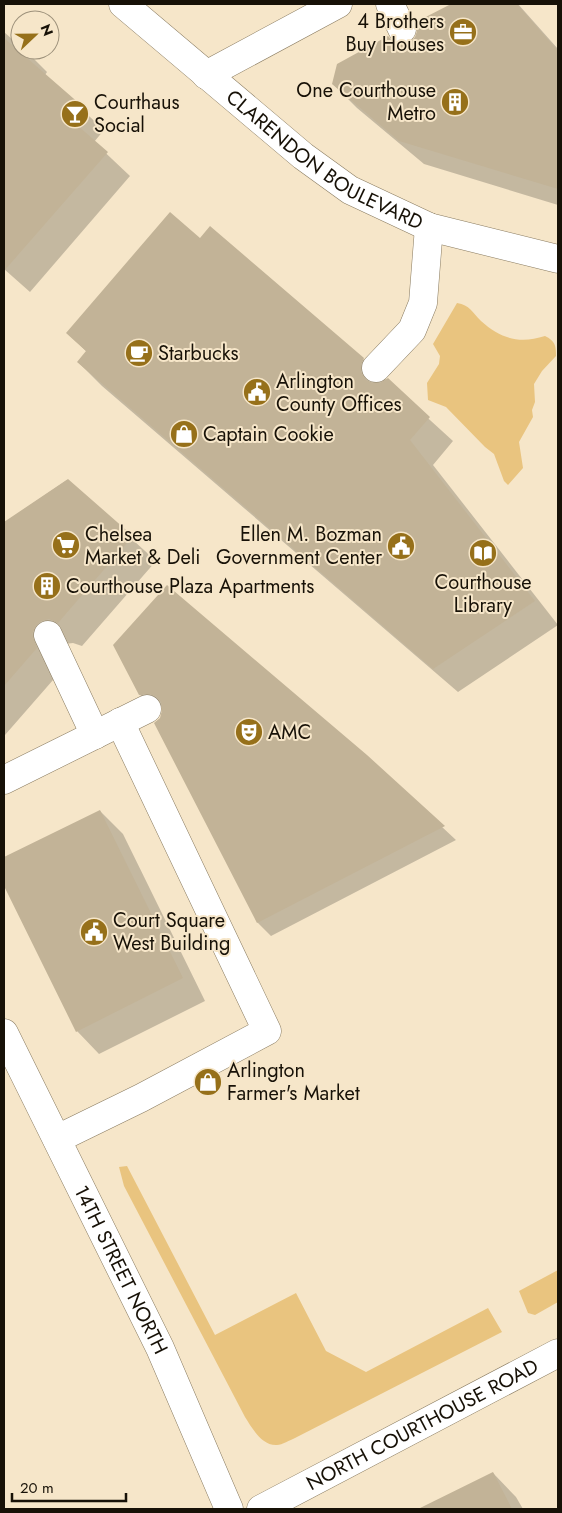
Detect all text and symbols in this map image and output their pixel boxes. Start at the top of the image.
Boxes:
place label: 4 Brothers Buy Houses [345,7,444,59]
north arrow [10,10,60,60]
office icon: 4 Brothers Buy Houses [448,17,478,47]
text: N [36,21,58,39]
place label: One Courthouse Metro [296,76,436,128]
street label: CLARENDON BOULEVARD [220,83,428,237]
building icon: One Courthouse Metro [440,87,470,117]
place label: Courthaus Social [94,88,179,140]
bar icon: Courthaus Social [60,99,90,129]
cafe icon: Starbucks [124,338,154,368]
place label: Starbucks [158,339,239,368]
place label: Arlington County Offices [276,367,402,419]
public building icon: Arlington County Offices [242,377,272,407]
shop icon: Captain Cookie [169,419,199,449]
place label: Captain Cookie [203,420,334,449]
place label: Chelsea Market & Deli [85,520,200,572]
place label: Ellen M. Bozman Government Center [216,520,382,572]
supermarket icon: Chelsea Market & Deli [51,530,81,560]
public building icon: Ellen M. Bozman Government Center [386,531,416,561]
library icon: Courthouse Library [468,538,498,568]
place label: Courthouse Library [434,568,532,620]
building icon: Courthouse Plaza Apartments [32,571,62,601]
place label: Courthouse Plaza Apartments [66,572,314,601]
theatre icon: AMC [234,717,264,747]
place label: AMC [268,718,311,747]
place label: Court Square West Building [113,906,230,958]
public building icon: Court Square West Building [79,917,109,947]
place label: Arlington Farmer's Market [227,1056,360,1108]
shop icon: Arlington Farmer's Market [193,1067,223,1097]
street label: 14TH STREET NORTH [67,1180,175,1359]
street label: NORTH COURTHOUSE ROAD [301,1352,544,1498]
scale bar [12,1470,126,1502]
text: 20 m [20,1477,54,1499]

